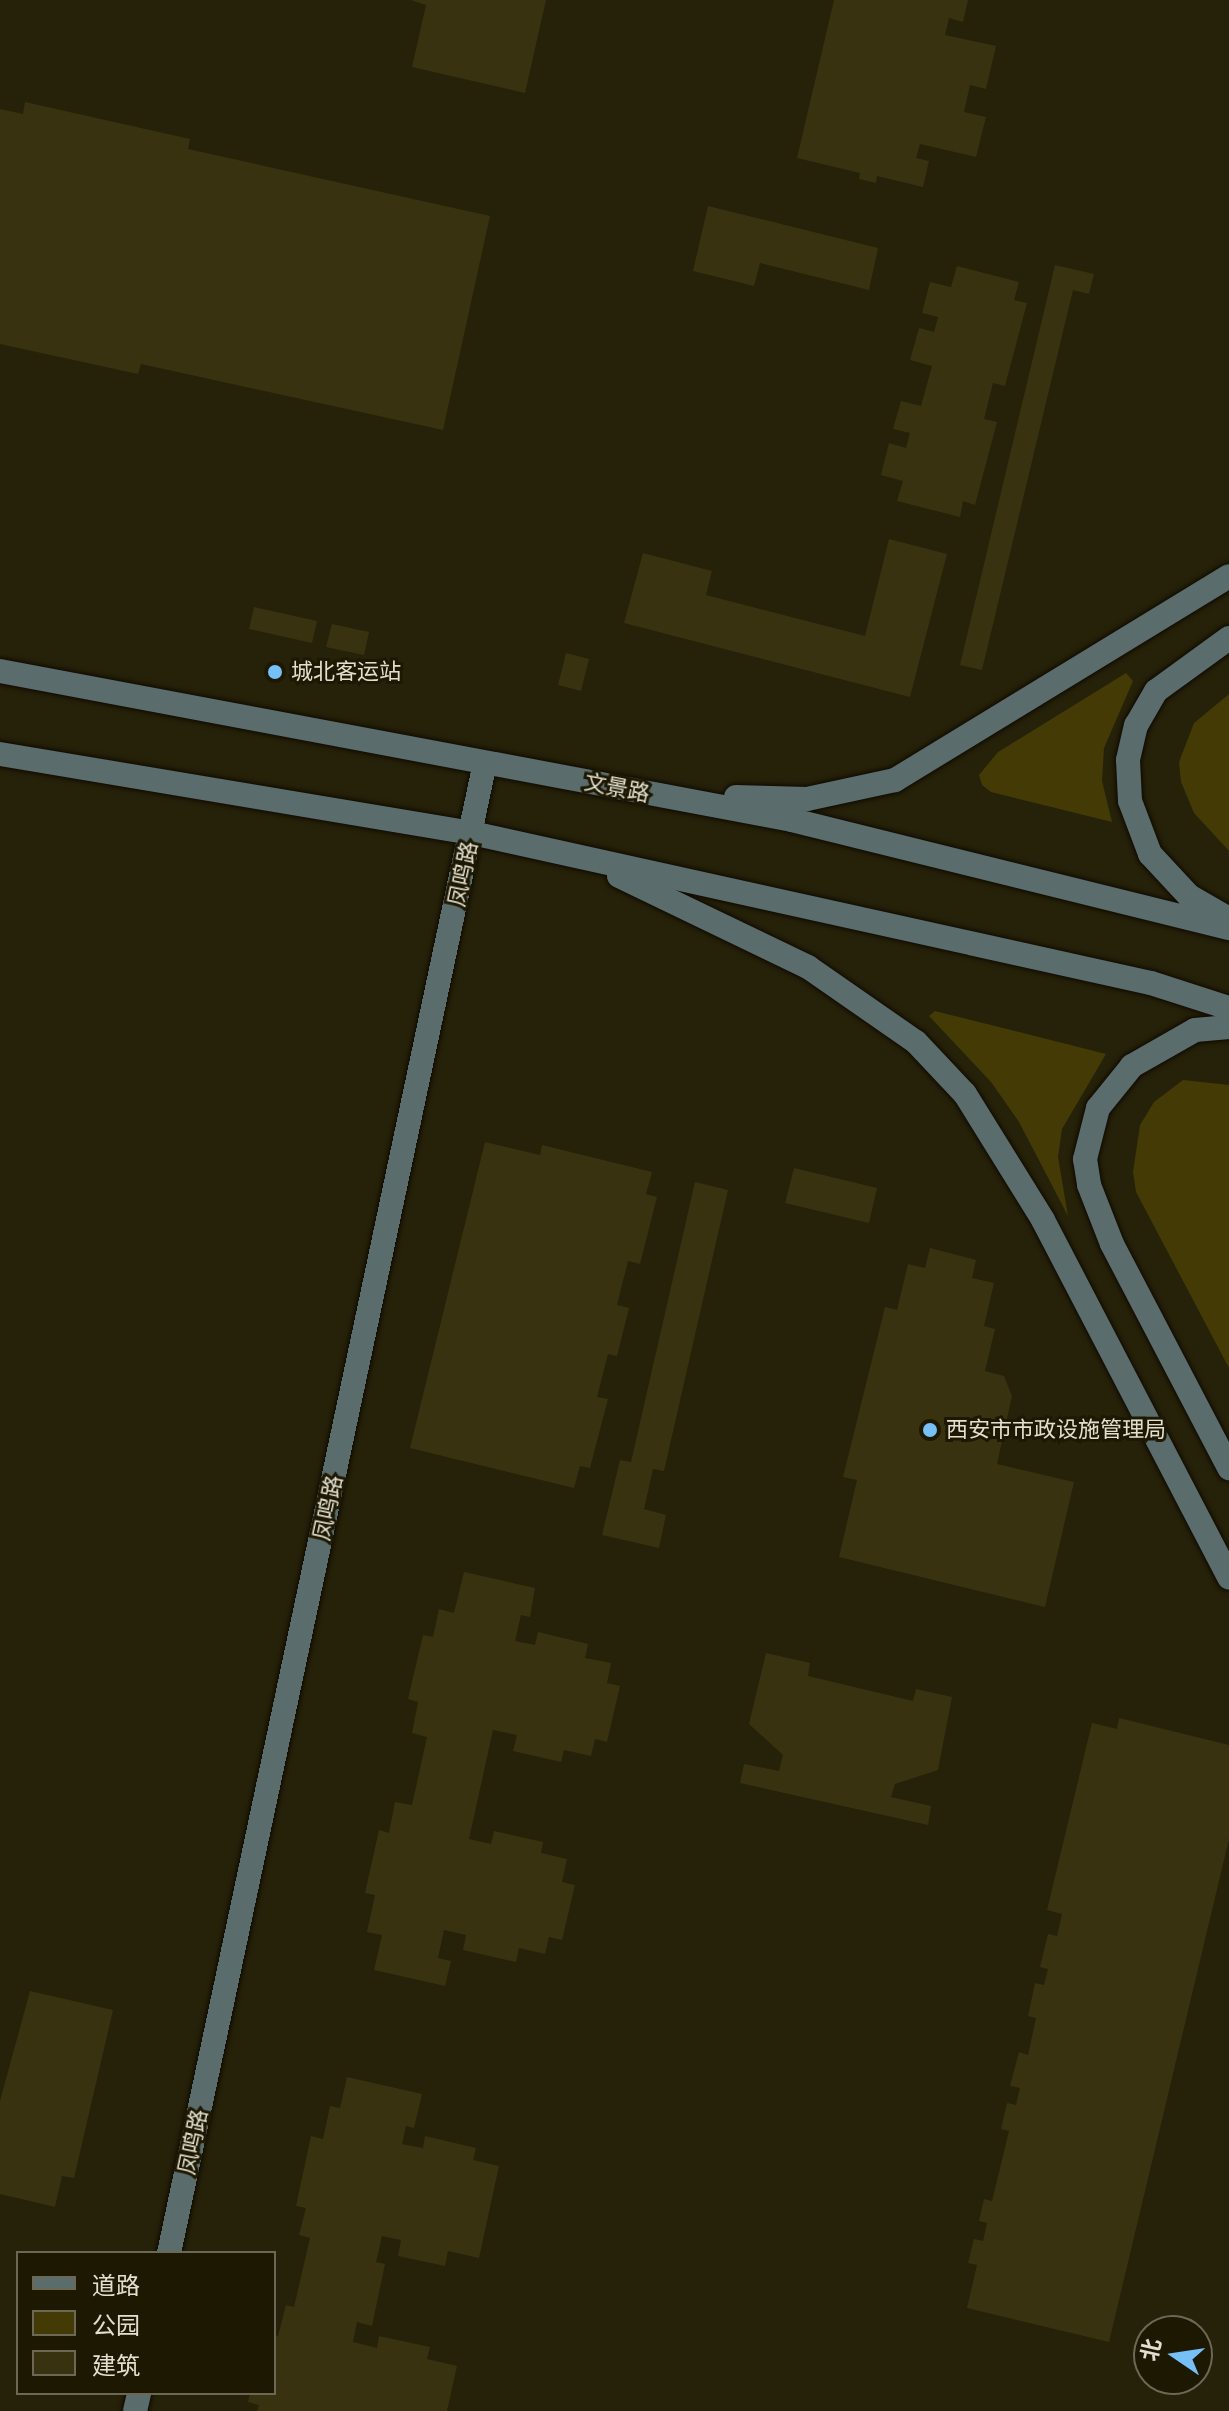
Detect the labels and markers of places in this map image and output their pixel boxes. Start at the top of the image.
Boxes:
place label: 城北客运站 [291,659,401,685]
marker: 城北客运站 [266,663,284,681]
place label: 西安市市政设施管理局 [946,1417,1166,1443]
marker: 西安市市政设施管理局 [921,1421,939,1439]

